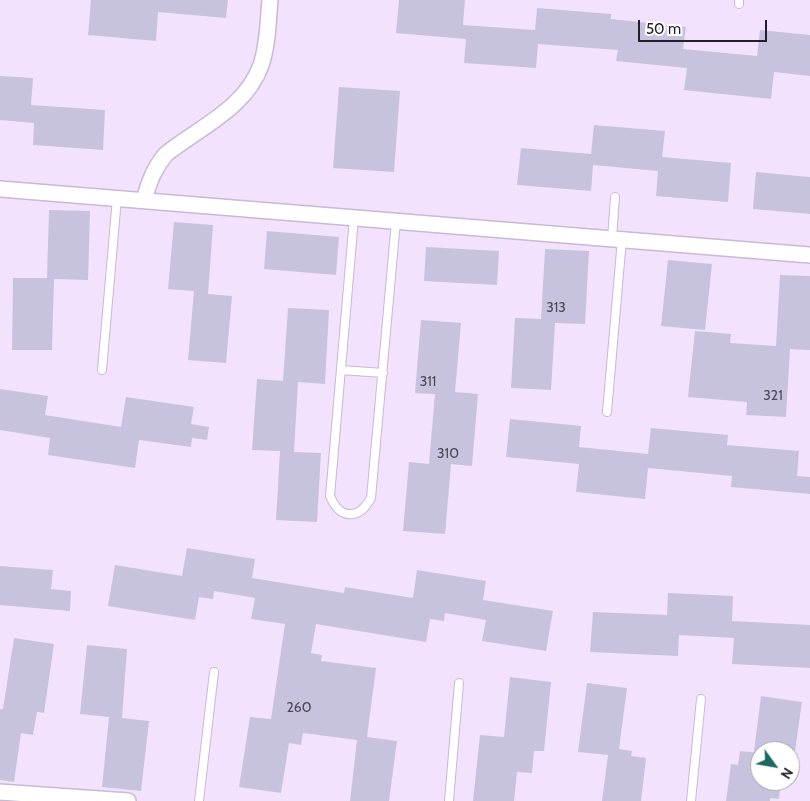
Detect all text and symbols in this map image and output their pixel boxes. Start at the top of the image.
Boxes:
scale bar [640,10,769,42]
text: 50 m [646,20,681,38]
house number: 313 [546,300,566,316]
house number: 311 [420,374,436,390]
house number: 321 [763,388,783,404]
house number: 310 [437,446,459,462]
house number: 260 [286,700,312,716]
north arrow [750,741,800,791]
text: N [777,764,797,782]

